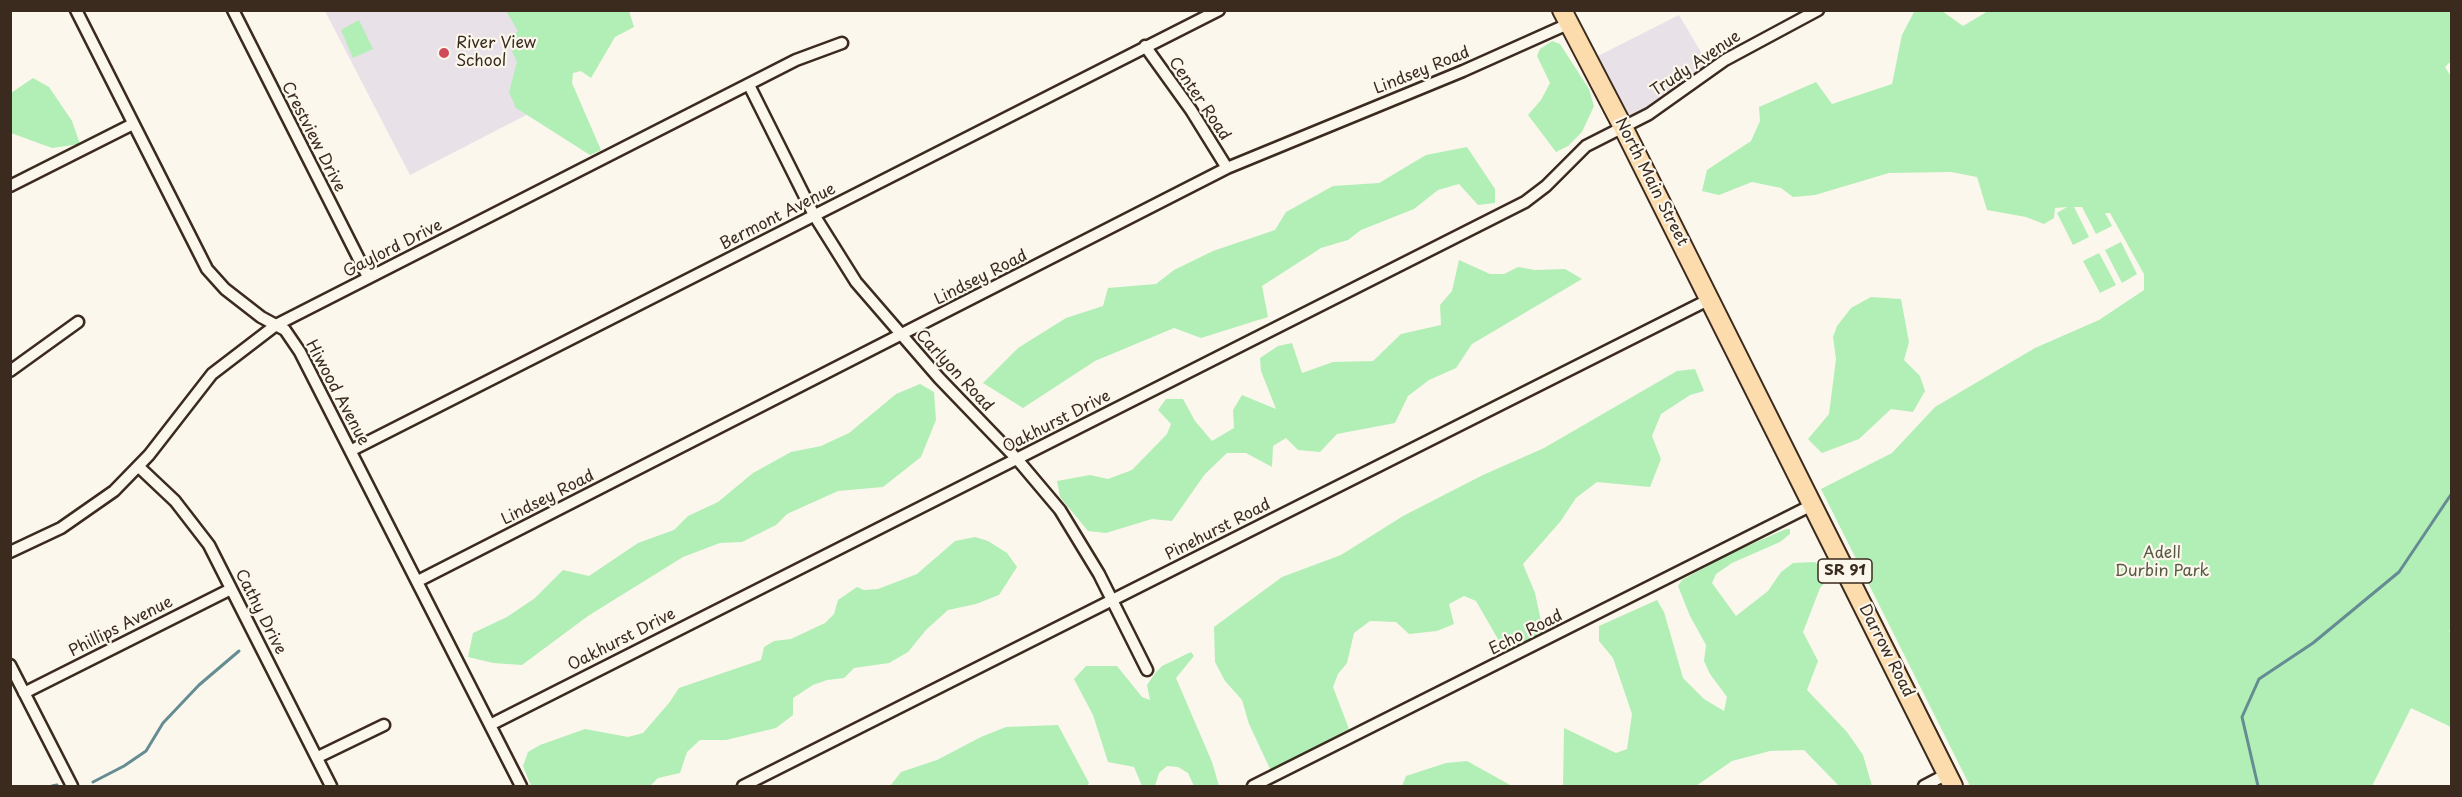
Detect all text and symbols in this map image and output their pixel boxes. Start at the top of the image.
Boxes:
street label: Trudy Avenue [1648,27,1744,101]
place label: River View School [456,34,536,72]
street label: Lindsey Road [1371,43,1473,99]
marker: River View School [437,46,451,60]
street label: Center Road [1164,54,1234,144]
street label: Crestview Drive [277,79,349,195]
street label: North Main Street [1610,115,1692,249]
street label: Bermont Avenue [717,180,839,254]
street label: Gaylord Drive [340,216,446,282]
street label: Lindsey Road [931,246,1031,310]
street label: Carlyon Road [911,326,997,416]
street label: Hiwood Avenue [301,337,373,449]
street label: Oakhurst Drive [1000,387,1114,457]
street label: Lindsey Road [498,466,598,530]
street label: Pinehurst Road [1162,495,1274,565]
park label: Adell Durbin Park [2115,544,2209,582]
road number: SR 91 [1818,559,1872,583]
street label: Cathy Drive [230,566,290,658]
street label: Phillips Avenue [66,593,176,661]
street label: Darrow Road [1854,601,1918,701]
street label: Oakhurst Drive [565,605,679,675]
street label: Echo Road [1486,606,1566,660]

